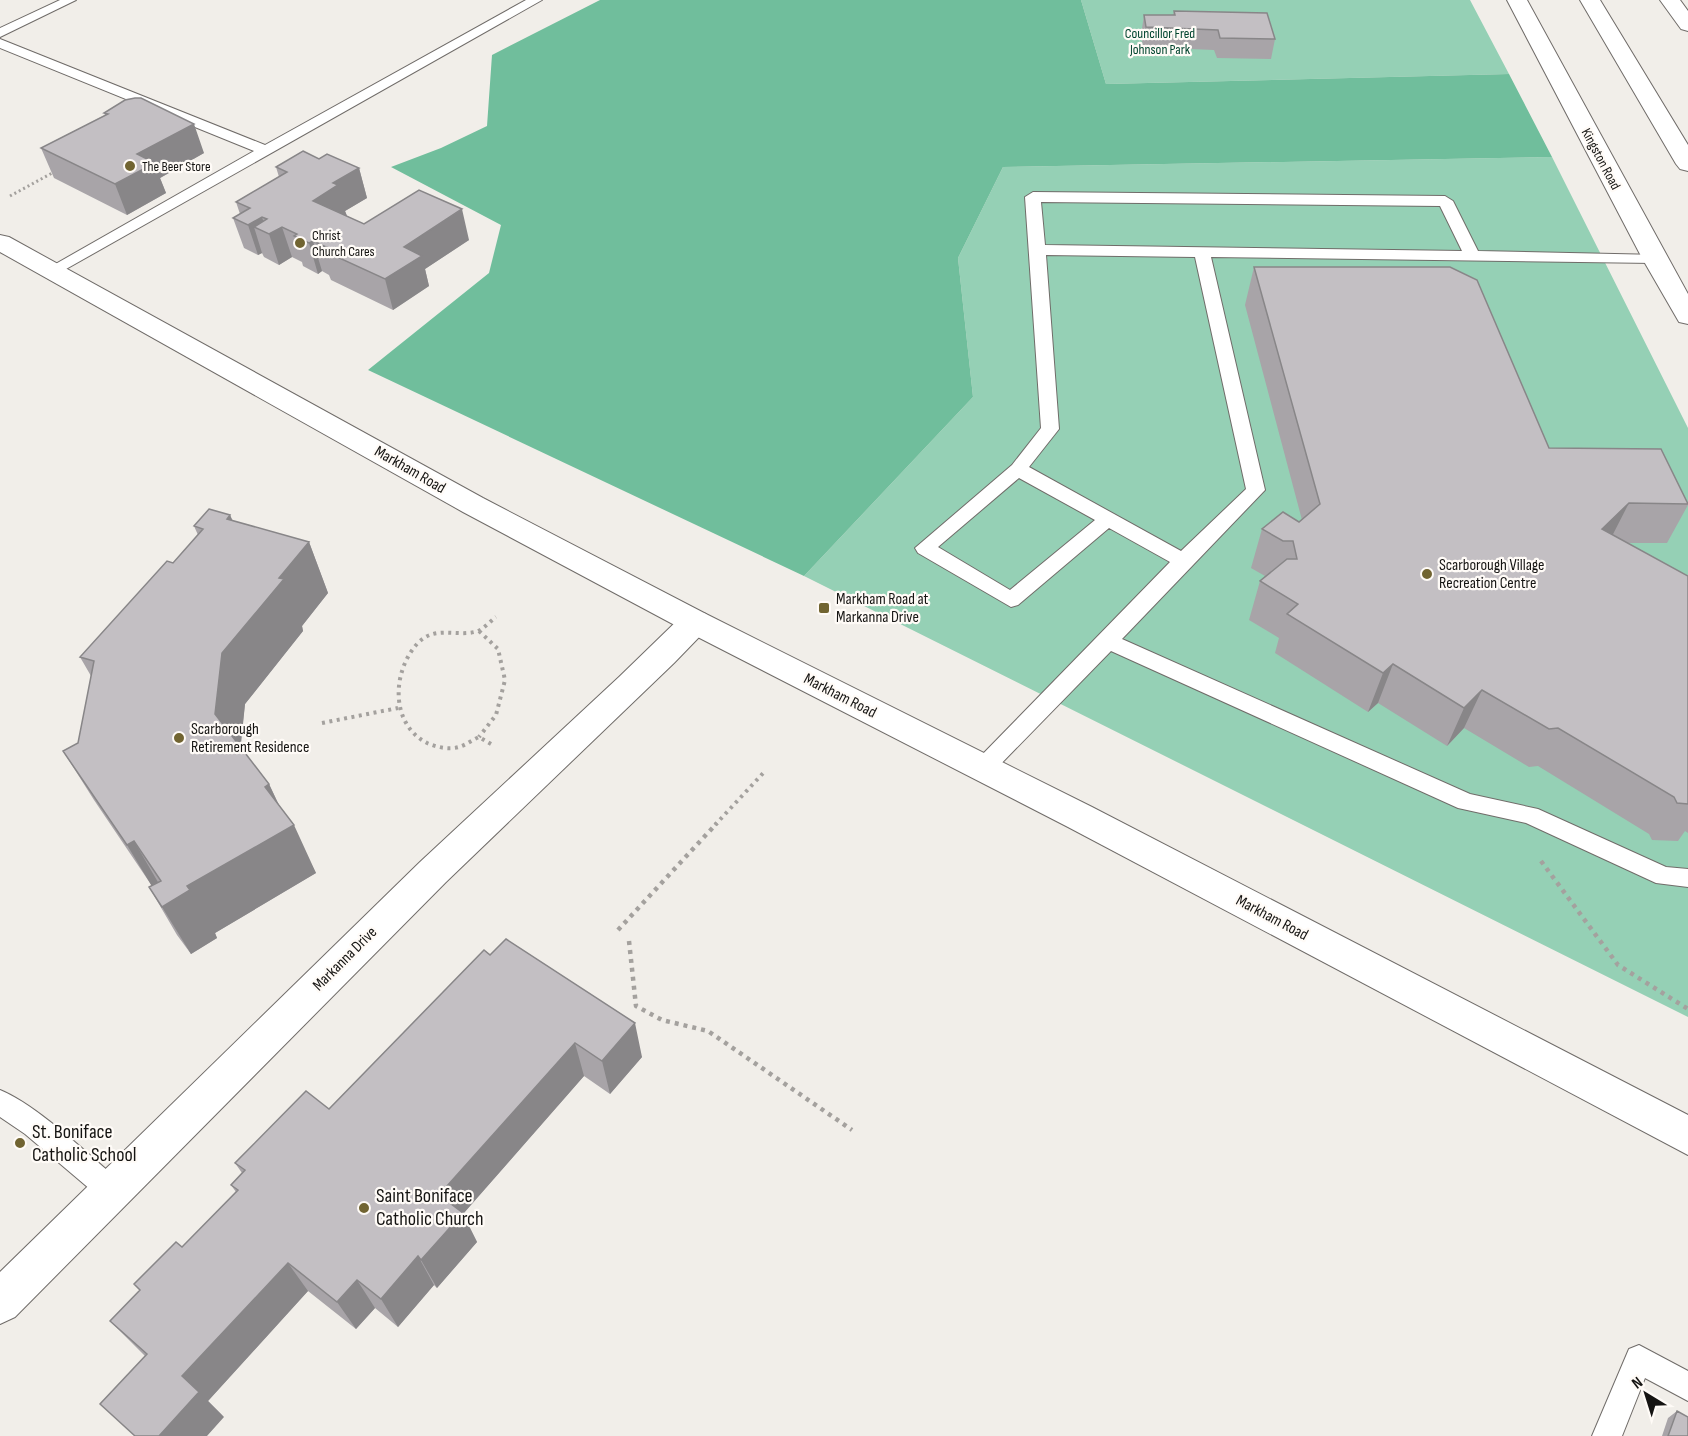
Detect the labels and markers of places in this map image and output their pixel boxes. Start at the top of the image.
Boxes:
place label: The Beer Store [142,158,211,175]
marker: The Beer Store [123,159,137,173]
place label: Christ Church Cares [312,227,375,260]
marker: Christ Church Cares [293,236,307,250]
place label: Scarborough Village Recreation Centre [1439,556,1545,593]
marker: Scarborough Village Recreation Centre [1420,567,1434,581]
place label: Markham Road at Markanna Drive [836,590,929,627]
marker: Markham Road at Markanna Drive [817,601,831,615]
place label: Scarborough Retirement Residence [191,720,309,757]
marker: Scarborough Retirement Residence [172,731,186,745]
place label: St. Boniface Catholic School [32,1120,137,1167]
marker: St. Boniface Catholic School [13,1136,27,1150]
place label: Saint Boniface Catholic Church [376,1184,484,1231]
marker: Saint Boniface Catholic Church [357,1201,371,1215]

